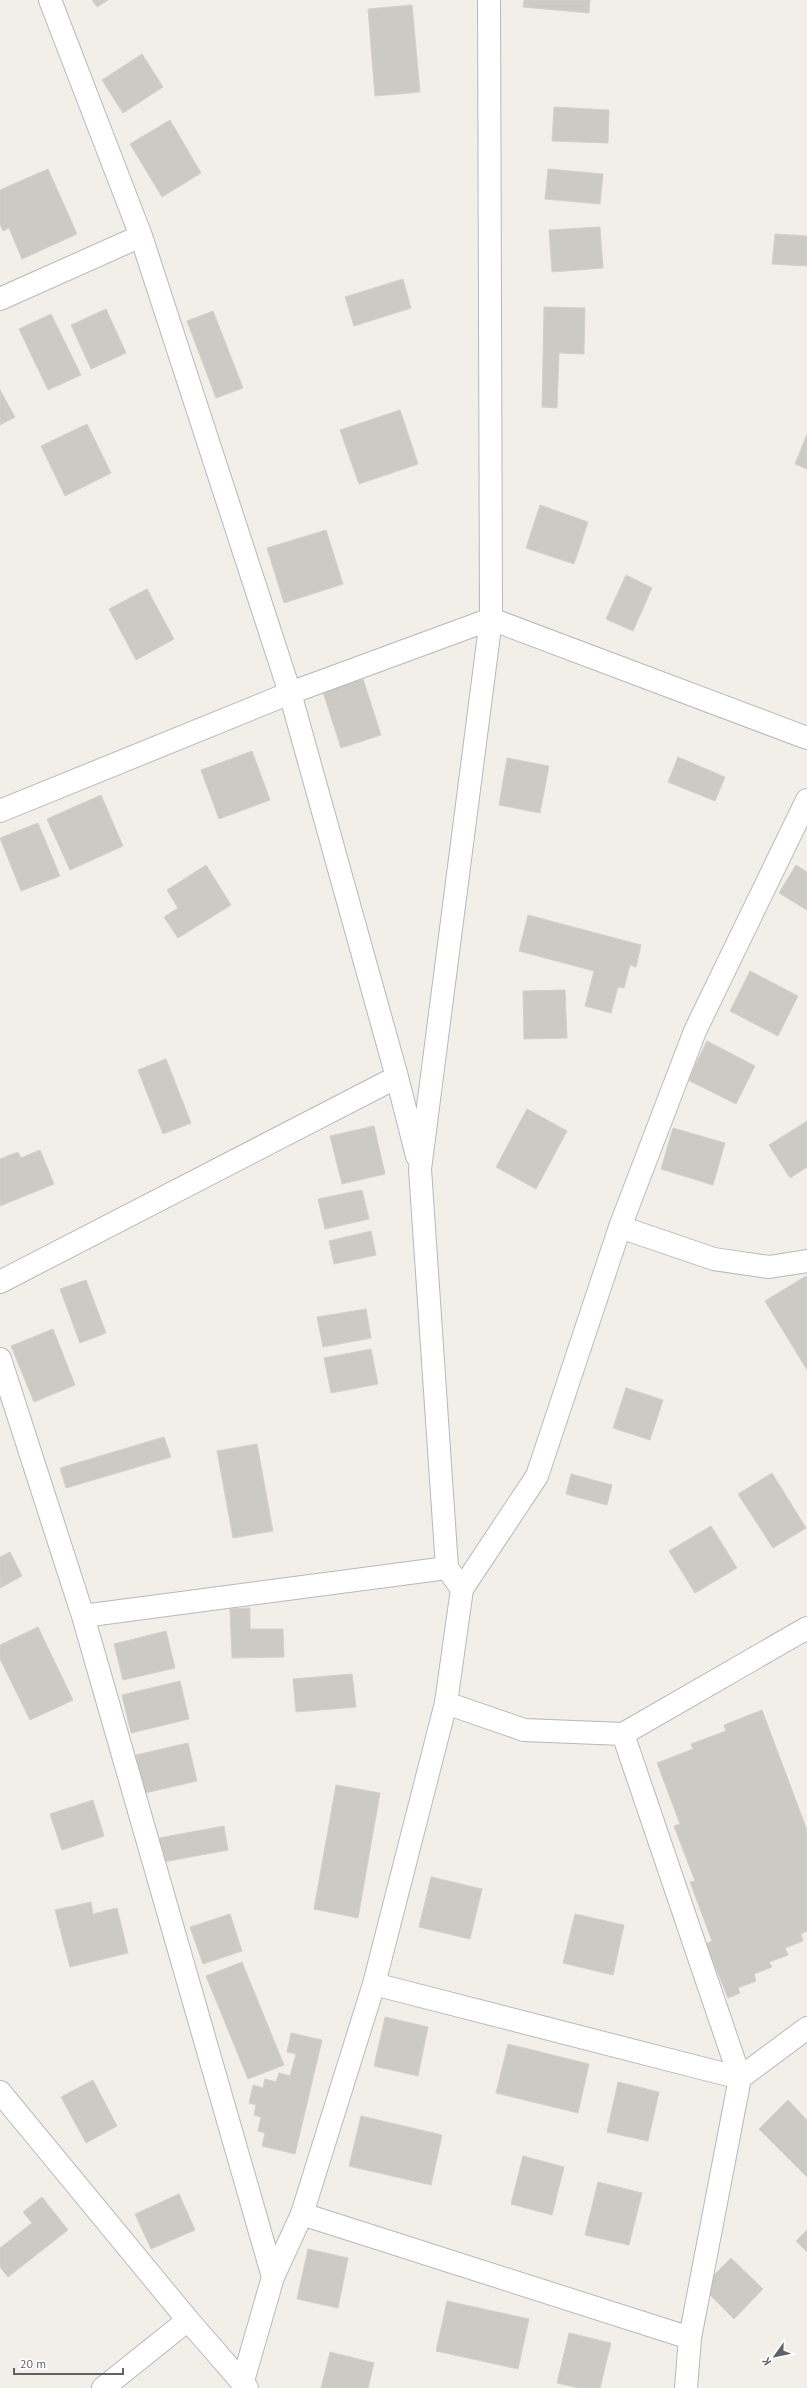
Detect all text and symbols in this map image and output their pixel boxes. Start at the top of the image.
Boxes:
north arrow [755,2336,795,2376]
scale bar [14,2350,123,2376]
text: K [759,2355,774,2368]
text: 20 m [20,2356,46,2371]

